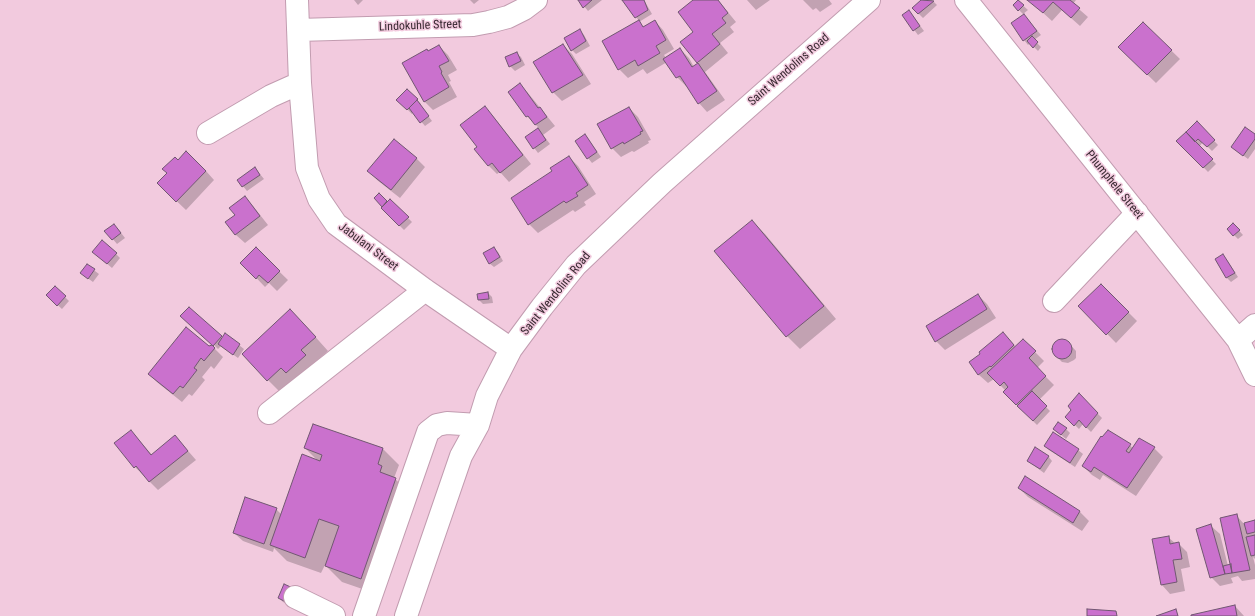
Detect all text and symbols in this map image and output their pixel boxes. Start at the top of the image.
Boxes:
street label: Lindokuhle Street [379,17,461,35]
street label: Saint Wendolins Road [745,31,833,109]
street label: Phumphele Street [1082,148,1146,222]
street label: Jabulani Street [335,220,401,274]
street label: Saint Wendolins Road [518,250,594,338]

